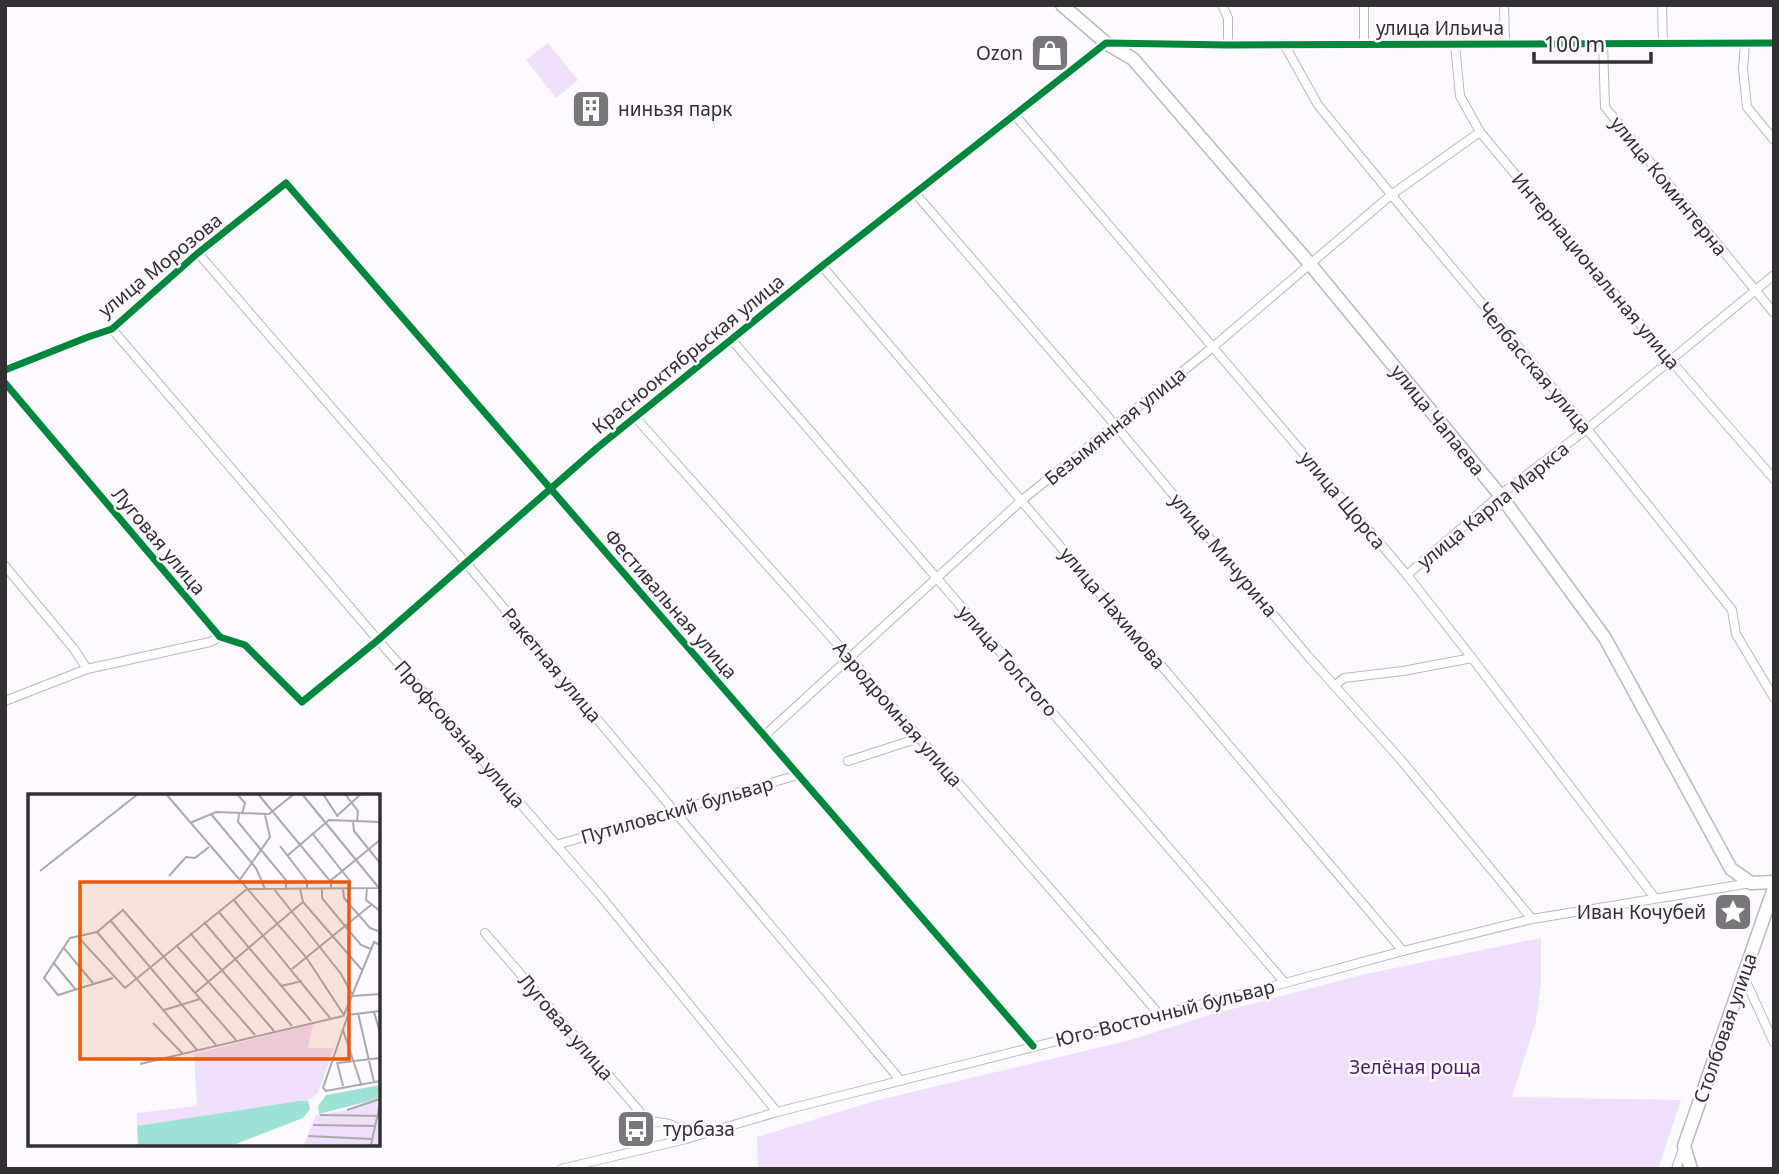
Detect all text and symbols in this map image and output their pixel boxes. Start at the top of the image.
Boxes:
street label: улица Ильича [1376,15,1504,41]
scale bar [1534,21,1651,65]
text: 100 m [1544,30,1605,58]
shop icon: Ozon [1029,32,1071,74]
place label: Ozon [976,40,1023,66]
building icon: ниньзя парк [570,88,612,130]
place label: ниньзя парк [618,96,732,122]
street label: улица Коминтерна [1605,111,1733,261]
street label: Интернациональная улица [1506,167,1686,375]
street label: улица Морозова [93,207,227,323]
street label: Краснооктябрьская улица [587,268,789,440]
street label: Челбасская улица [1472,296,1598,440]
street label: улица Чапаева [1385,359,1491,481]
street label: Безымянная улица [1039,361,1191,491]
street label: улица Карла Маркса [1412,436,1574,574]
street label: улица Щорса [1294,445,1392,555]
street label: Луговая улица [106,482,212,600]
street label: улица Мичурина [1164,488,1284,622]
street label: Фестивальная улица [599,523,743,685]
street label: улица Нахимова [1054,542,1172,674]
street label: улица Толстого [952,600,1064,722]
street label: Ракетная улица [496,602,608,728]
street label: Аэродромная улица [827,636,969,792]
street label: Профсоюзная улица [389,655,531,813]
street label: Путиловский бульвар [578,770,776,850]
inset map [28,794,380,1146]
place icon: Иван Кочубей [1712,891,1754,933]
place label: Иван Кочубей [1577,899,1706,925]
street label: Столбовая улица [1687,950,1763,1106]
street label: Луговая улица [512,968,620,1086]
street label: Юго-Восточный бульвар [1053,973,1277,1053]
park label: Зелёная роща [1349,1054,1481,1080]
bus stop icon: турбаза [615,1108,657,1150]
place label: турбаза [663,1116,735,1142]

